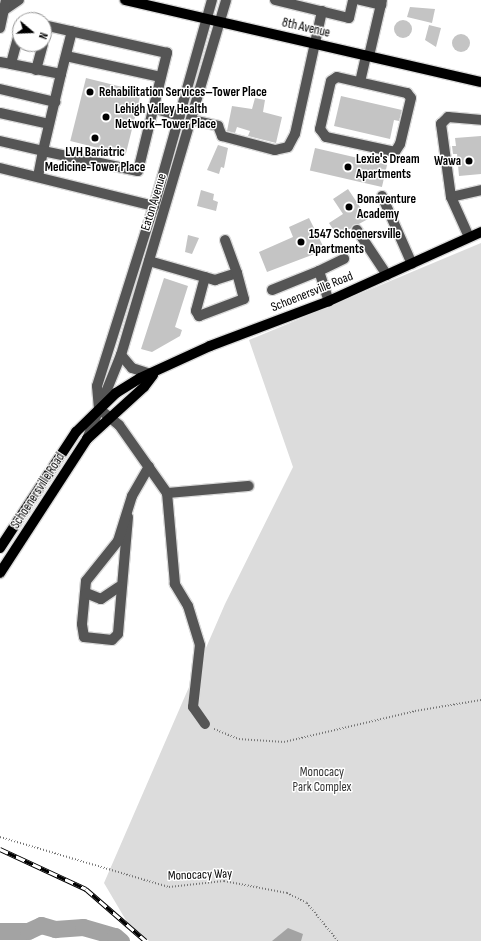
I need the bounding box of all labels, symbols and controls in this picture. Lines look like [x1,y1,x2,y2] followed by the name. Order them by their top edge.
[12,12,52,52] north arrow
[280,15,332,41] street label: 8th Avenue
[36,31,50,41] text: N
[99,84,267,100] place label: Rehabilitation Services–Tower Place
[84,86,96,98] marker: Rehabilitation Services–Tower Place
[115,102,216,133] place label: Lehigh Valley Health Network–Tower Place
[100,111,112,123] marker: Lehigh Valley Health Network–Tower Place
[89,132,101,144] marker: LVH Bariatric Medicine-Tower Place
[45,145,145,176] place label: LVH Bariatric Medicine-Tower Place
[356,152,420,183] place label: Lexie's Dream Apartments
[434,153,461,169] place label: Wawa
[464,156,474,166] marker: Wawa
[343,162,353,172] marker: Lexie's Dream Apartments
[138,172,170,232] street label: Eaton Avenue
[357,192,416,223] place label: Bonaventure Academy
[344,202,354,212] marker: Bonaventure Academy
[309,227,401,258] place label: 1547 Schoenersville Apartments
[296,237,306,247] marker: 1547 Schoenersville Apartments
[269,268,355,316] street label: Schoenersville Road
[8,450,68,532] street label: Schoenersville Road
[293,765,351,796] park label: Monocacy Park Complex
[168,866,232,884] street label: Monocacy Way

